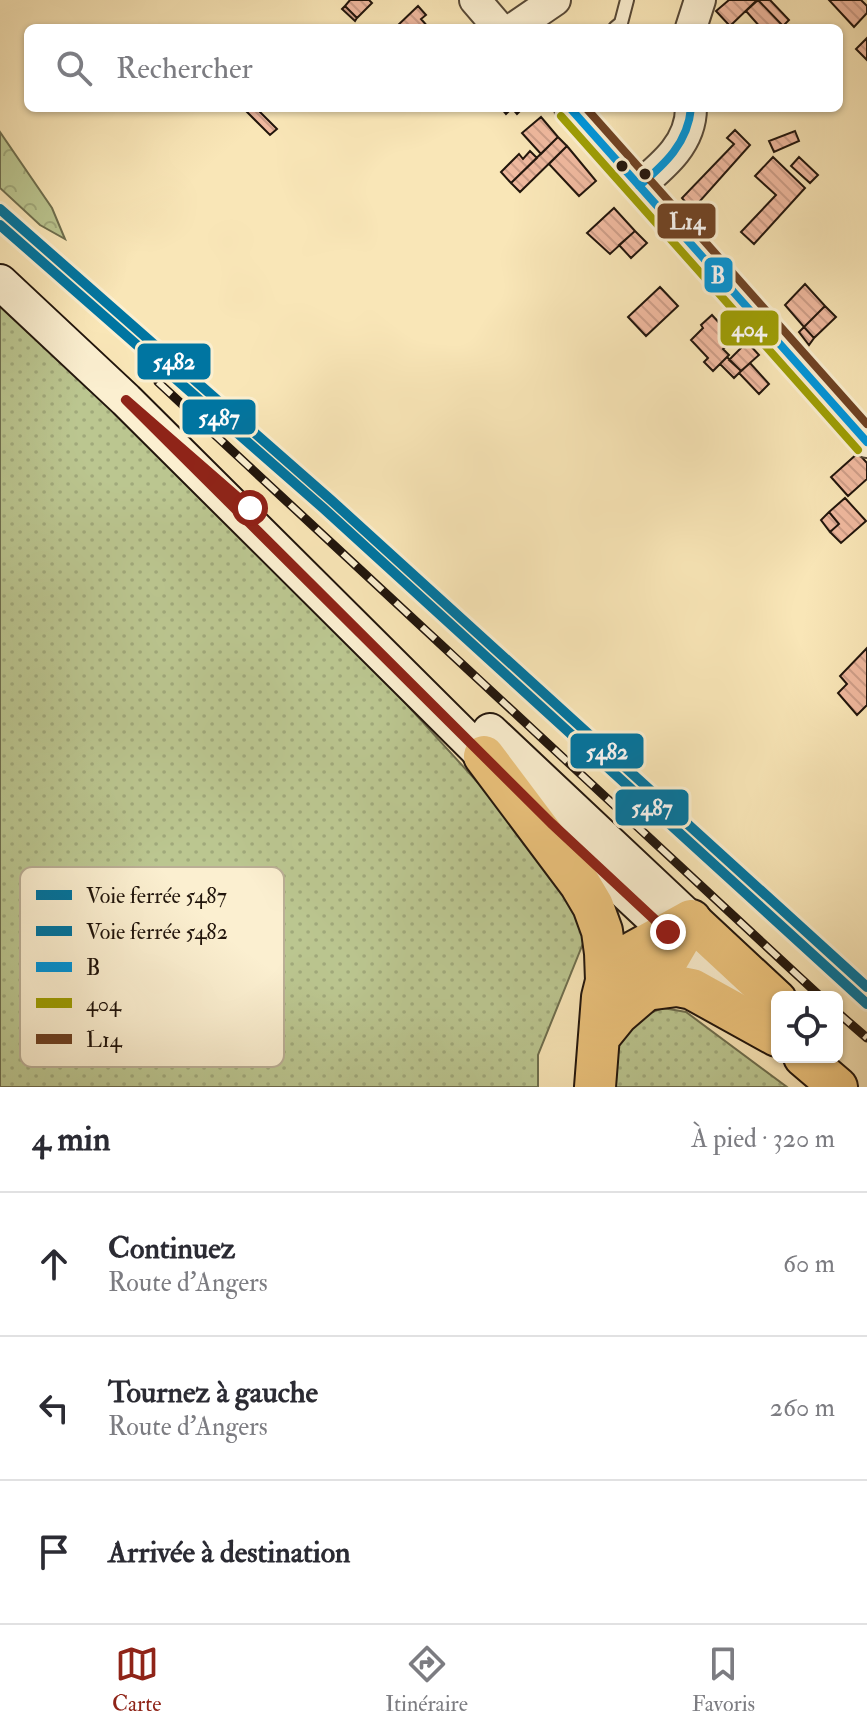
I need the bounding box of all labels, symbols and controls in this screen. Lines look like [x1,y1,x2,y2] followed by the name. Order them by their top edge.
[24,24,843,112] search box
[52,46,96,90] icon: search
[116,50,253,87] text: Rechercher
[614,158,630,174] unlabelled marker
[637,166,653,182] unlabelled marker
[656,202,717,240] line badge: L14
[669,208,707,236] text: L14
[703,256,734,294] line badge: B
[711,262,725,290] text: B
[719,309,780,347] line badge: 404
[731,315,769,343] text: 404
[136,342,212,381] line badge: 5482
[153,348,195,376] text: 5482
[181,398,257,436] line badge: 5487
[198,404,241,432] text: 5487
[232,490,268,526] route start
[569,732,645,770] line badge: 5482
[586,738,628,766] text: 5482
[614,788,690,827] line badge: 5487
[631,794,674,822] text: 5487
[20,867,284,1067] legend
[86,882,227,910] text: Voie ferrée 5487
[650,914,686,950] route end
[86,918,228,946] text: Voie ferrée 5482
[86,954,100,982] text: B
[86,990,122,1018] text: 404
[771,991,843,1063] map controls
[771,991,843,1063] button: locate
[86,1026,123,1054] text: L14
[32,1118,110,1161] text: 4 min
[691,1123,835,1155] text: À pied · 320 m
[108,1230,235,1267] text: Continuez
[32,1242,76,1286] icon: ahead
[783,1248,835,1280] text: 60 m
[108,1267,268,1299] text: Route d'Angers
[108,1374,318,1411] text: Tournez à gauche
[32,1386,76,1430] icon: left
[770,1392,835,1424] text: 260 m
[108,1411,268,1443] text: Route d'Angers
[32,1530,76,1574] icon: arrive
[108,1534,351,1571] text: Arrivée à destination
[112,1642,162,1718] tab: Carte
[385,1642,468,1718] tab: Itinéraire
[692,1642,755,1718] tab: Favoris

